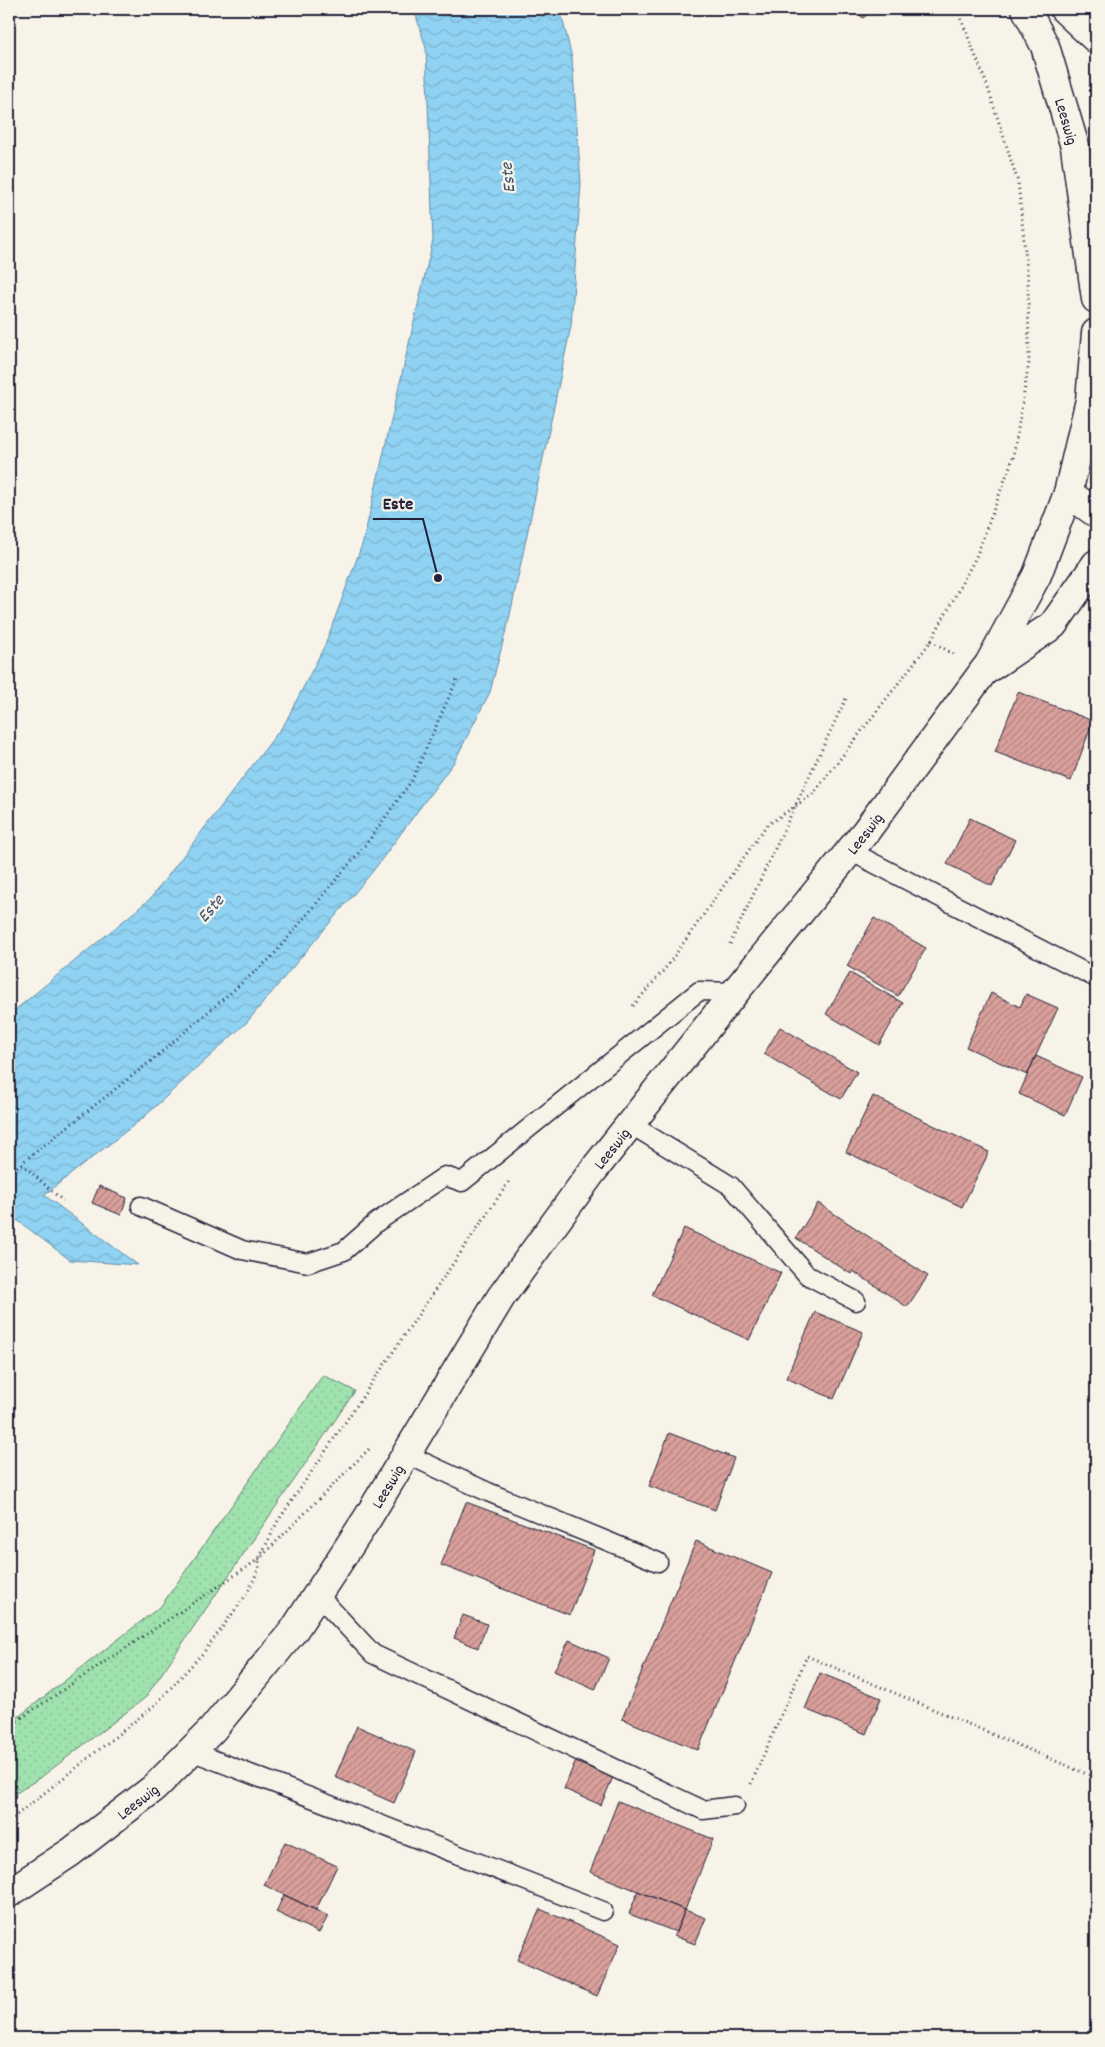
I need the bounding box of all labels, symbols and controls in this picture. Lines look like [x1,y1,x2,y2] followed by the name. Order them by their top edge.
[1047,96,1083,148] street label: Leeswig
[495,160,524,194] water label: Este
[373,486,423,519] callout: Este
[383,493,413,518] text: Este
[842,809,890,860] street label: Leeswig
[193,889,232,929] water label: Este
[589,1124,637,1175] street label: Leeswig
[367,1461,411,1514] street label: Leeswig
[113,1779,165,1827] street label: Leeswig

